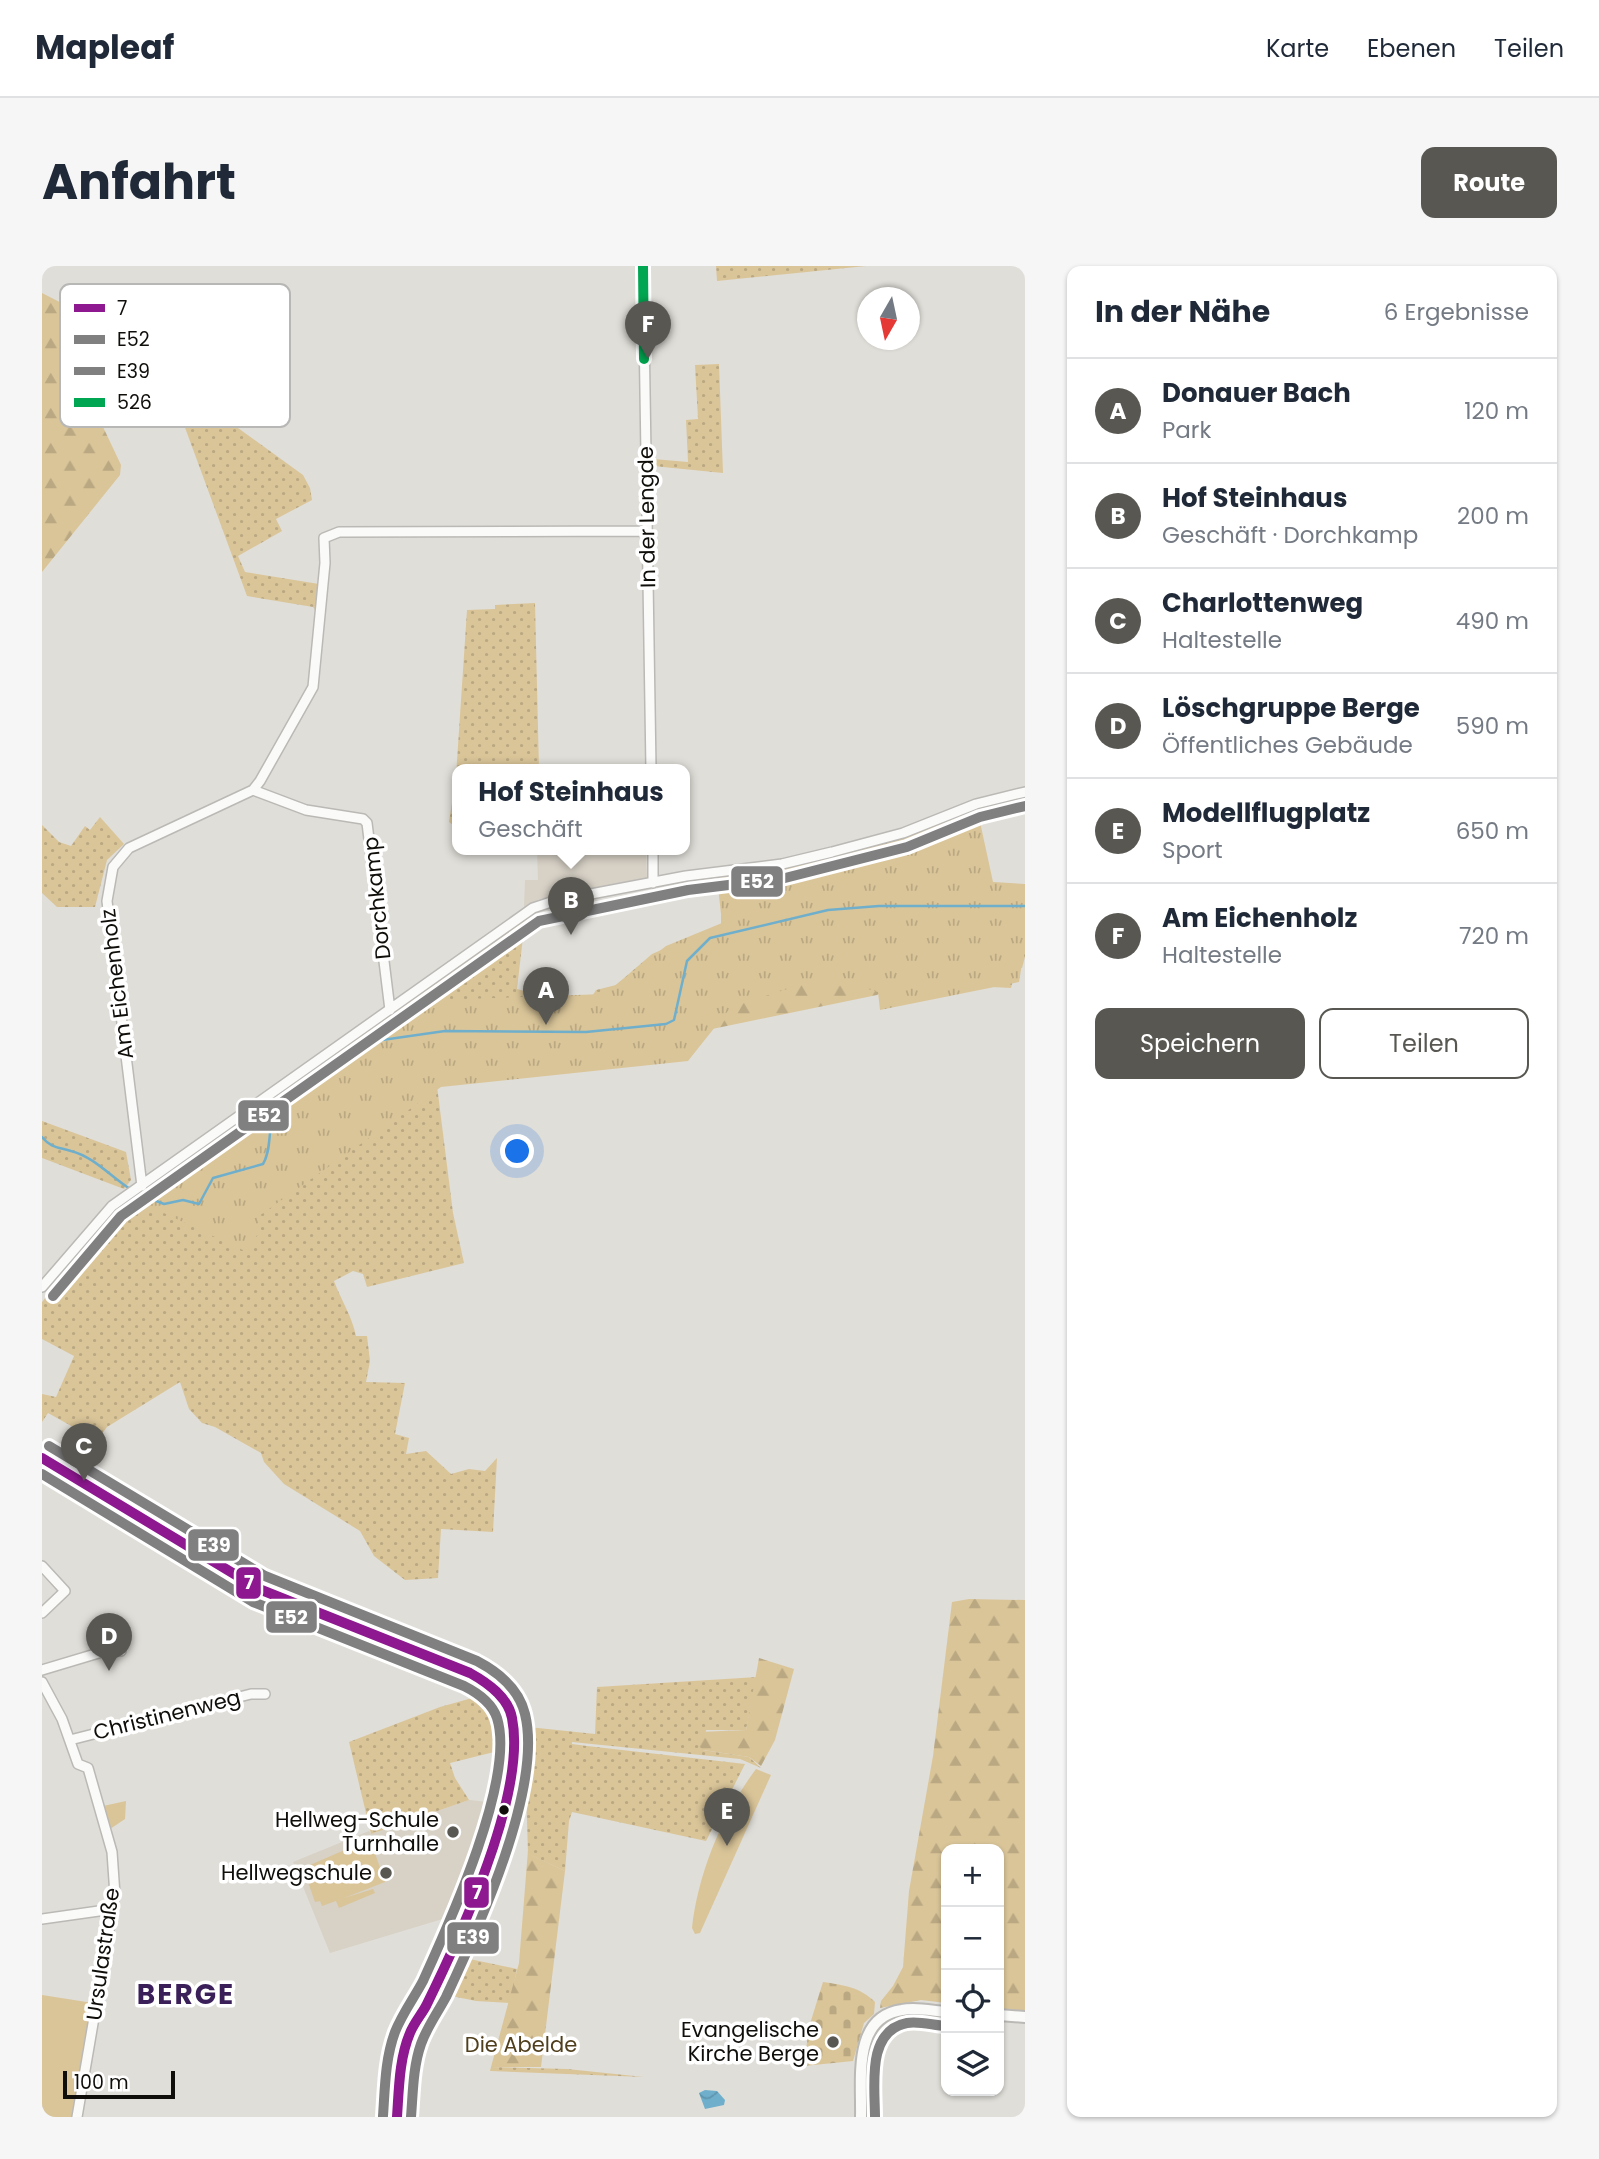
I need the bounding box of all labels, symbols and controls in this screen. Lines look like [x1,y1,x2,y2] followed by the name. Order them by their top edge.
[35,24,174,71] text: Mapleaf
[1266,32,1329,65] text: Karte
[1367,32,1456,65] text: Ebenen
[1494,32,1564,65] text: Teilen
[1421,147,1557,218] button: Route
[42,148,236,216] text: Anfahrt
[60,284,290,427] legend
[857,287,920,350] north arrow
[1095,290,1270,333] text: In der Nähe
[117,295,127,322] text: 7
[1384,296,1529,328] text: 6 Ergebnisse
[625,301,671,359] pin: F
[117,326,150,353] text: E52
[117,358,150,385] text: E39
[1162,375,1351,411] text: Donauer Bach
[117,389,152,416] text: 526
[1110,395,1126,427] text: A
[1464,395,1529,427] text: 120 m
[1162,414,1211,446] text: Park
[631,446,662,588] street label: In der Lengde
[1162,480,1347,516] text: Hof Steinhaus
[1110,500,1126,532] text: B
[1457,500,1529,532] text: 200 m
[1162,519,1418,551] text: Geschäft · Dorchkamp
[1162,585,1363,621] text: Charlottenweg
[1109,605,1127,637] text: C
[1456,605,1529,637] text: 490 m
[1162,624,1282,656] text: Haltestelle
[1162,690,1420,726] text: Löschgruppe Berge
[1110,710,1126,742] text: D
[1456,710,1529,742] text: 590 m
[1162,729,1413,761] text: Öffentliches Gebäude
[452,764,690,855] popup
[478,774,664,810] text: Hof Steinhaus
[1162,795,1370,831] text: Modellflugplatz
[478,813,583,845] text: Geschäft
[1112,815,1124,847] text: E
[1456,815,1529,847] text: 650 m
[1162,834,1223,866] text: Sport
[356,835,397,961] street label: Dorchkamp
[730,865,784,898] line badge: E52
[740,868,774,895] text: E52
[548,877,594,935] pin: B
[1162,900,1357,936] text: Am Eichenholz
[93,907,140,1061] street label: Am Eichenholz
[1112,920,1124,952] text: F
[1459,920,1529,952] text: 720 m
[1162,939,1282,971] text: Haltestelle
[523,967,569,1025] pin: A
[1095,1008,1305,1079] button: Speichern
[1319,1008,1529,1079] button: Teilen
[237,1099,290,1132] line badge: E52
[247,1102,281,1129] text: E52
[500,1134,534,1168] your location
[61,1423,107,1481] pin: C
[187,1528,240,1562] line badge: E39
[197,1532,231,1559] text: E39
[235,1566,262,1600] line badge: 7
[244,1569,254,1596] text: 7
[265,1600,318,1634] line badge: E52
[274,1604,308,1631] text: E52
[86,1613,132,1671] pin: D
[90,1682,244,1747] street label: Christinenweg
[704,1788,750,1846] pin: E
[497,1803,511,1817] unlabelled marker
[275,1805,439,1858] place label: Hellweg-Schule Turnhalle
[445,1824,461,1840] marker: Hellweg-Schule Turnhalle
[941,1844,1004,2096] map controls
[941,1844,1004,1907] button: +
[221,1858,372,1887] place label: Hellwegschule
[378,1865,394,1881] marker: Hellwegschule
[463,1876,490,1909] line badge: 7
[472,1879,482,1906] text: 7
[79,1886,126,2022] street label: Ursulastraße
[941,1907,1004,1970] button: −
[446,1921,500,1955] line badge: E39
[456,1924,490,1951] text: E39
[941,1970,1004,2033] button: locate
[137,1975,235,2014] district label: BERGE
[681,2015,819,2068] place label: Evangelische Kirche Berge
[465,2030,577,2059] park label: Die Abelde
[941,2033,1004,2096] button: layers
[825,2034,841,2050] marker: Evangelische Kirche Berge
[63,2068,175,2100] scale bar
[74,2069,129,2096] text: 100 m

